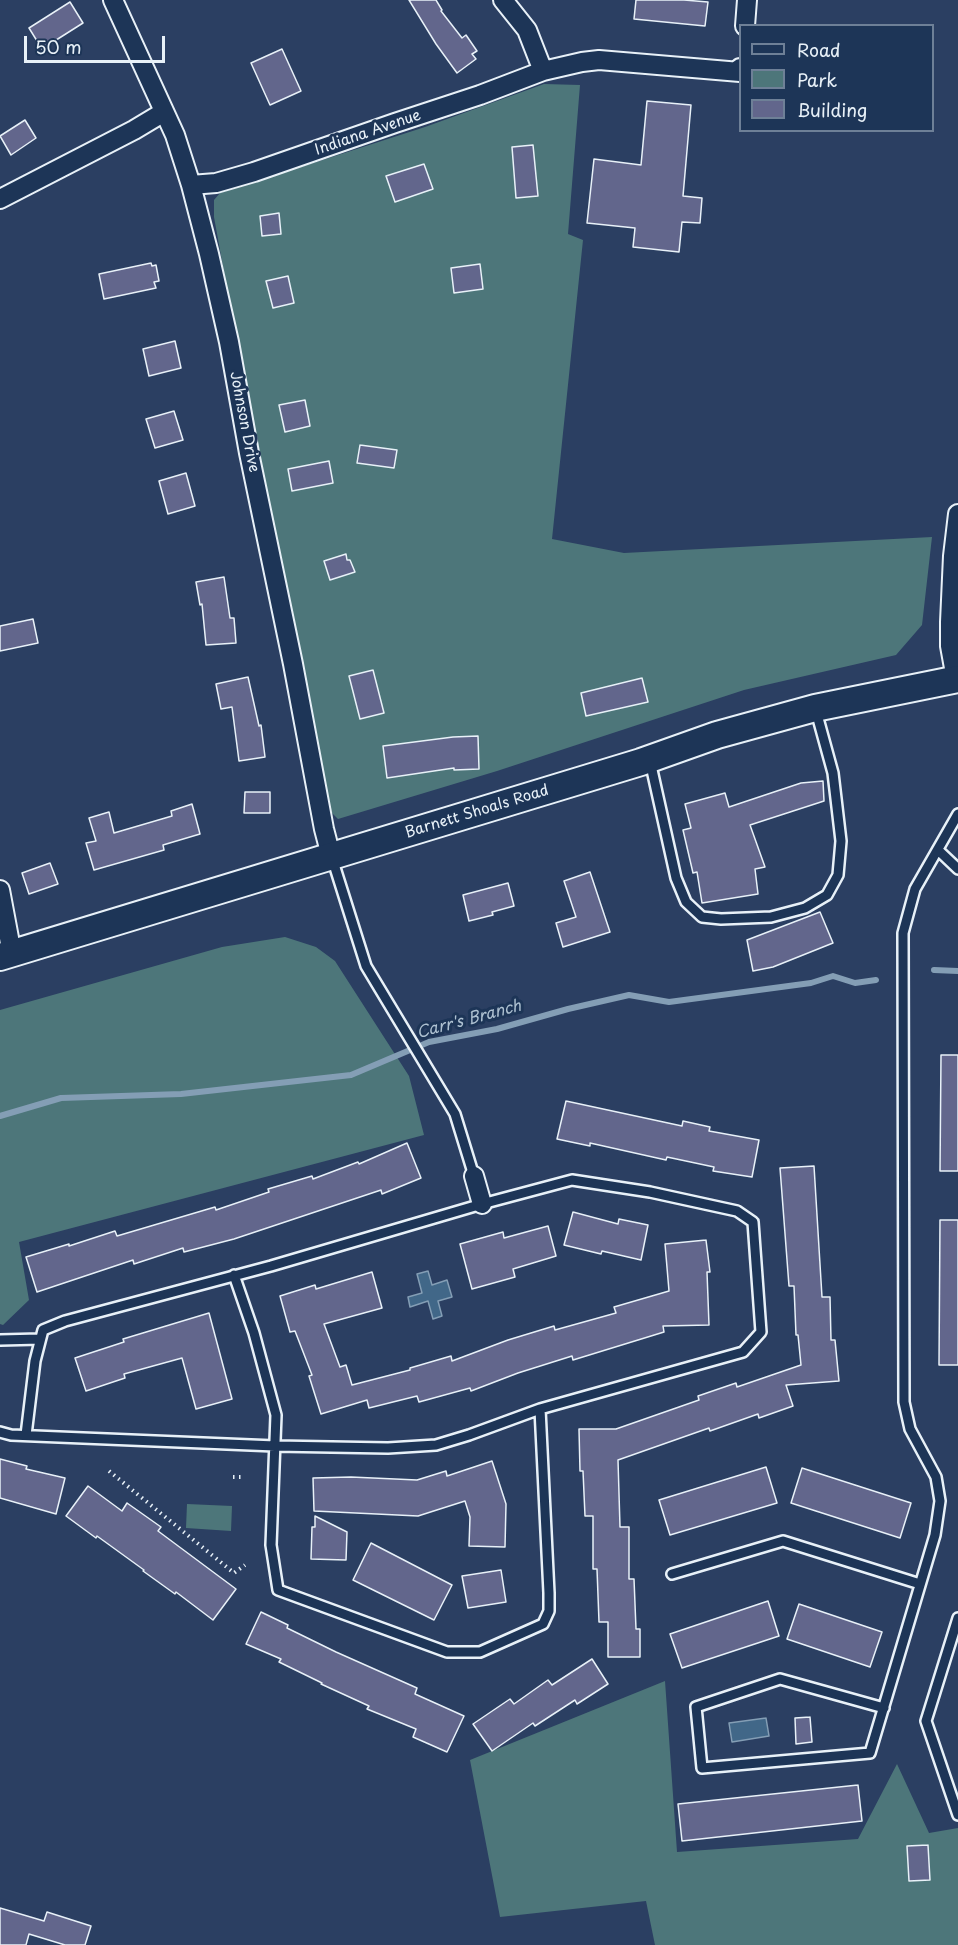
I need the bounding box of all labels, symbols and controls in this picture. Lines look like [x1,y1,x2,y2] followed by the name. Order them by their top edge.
[27,24,168,62] scale bar
[739,24,934,132] legend
[35,33,82,60] text: 50 m
[797,36,841,63] text: Road
[797,66,837,93] text: Park
[797,96,867,123] text: Building
[313,106,423,160] street label: Indiana Avenue
[225,370,263,474] street label: Johnson Drive
[403,782,551,842] street label: Barnett Shoals Road
[415,997,523,1043] water label: Carr's Branch

